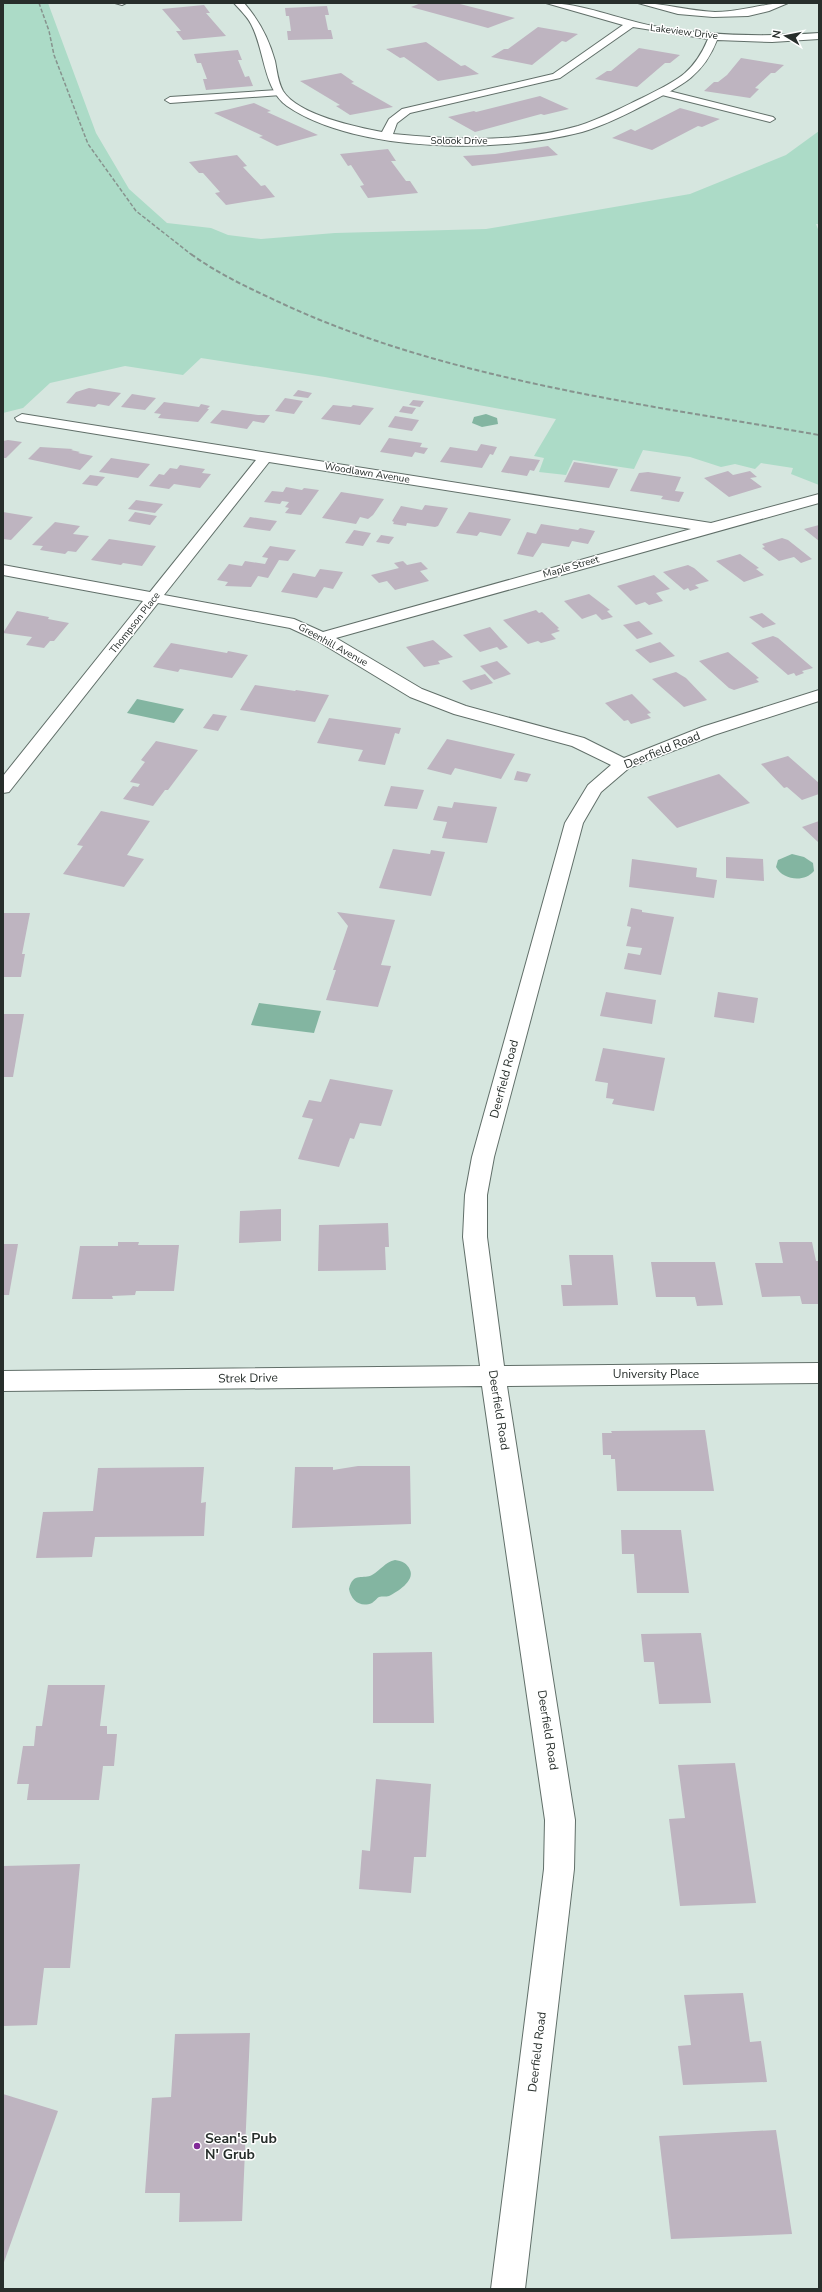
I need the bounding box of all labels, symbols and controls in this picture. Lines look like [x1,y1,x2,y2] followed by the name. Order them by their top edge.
[766,16,806,56] north arrow
[649,21,719,43] street label: Lakeview Drive
[769,29,785,40] text: N
[430,134,488,148] street label: Solook Drive
[323,459,411,487] street label: Woodlawn Avenue
[541,552,601,582] street label: Maple Street
[106,589,164,657] street label: Thompson Place
[296,620,370,670] street label: Greenhill Avenue
[622,727,702,773] street label: Deerfield Road
[486,1038,522,1120] street label: Deerfield Road
[613,1366,699,1382] street label: University Place
[218,1369,278,1387] street label: Strek Drive
[485,1369,513,1451] street label: Deerfield Road
[534,1689,562,1771] street label: Deerfield Road
[524,2011,550,2093] street label: Deerfield Road
[205,2129,277,2164] place label: Sean's Pub N' Grub
[192,2141,202,2151] marker: Sean's Pub N' Grub

